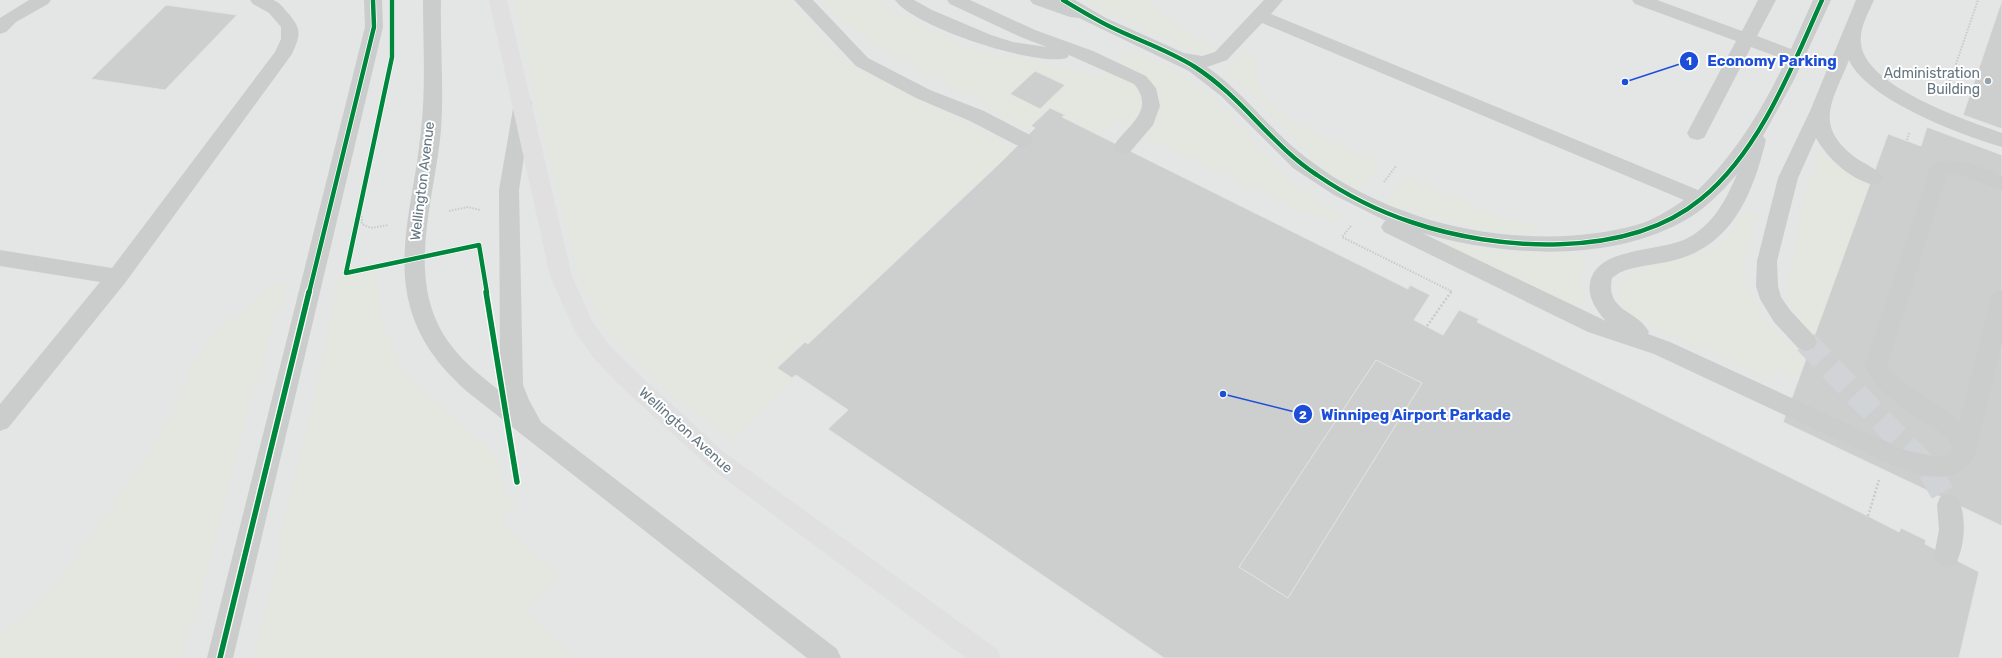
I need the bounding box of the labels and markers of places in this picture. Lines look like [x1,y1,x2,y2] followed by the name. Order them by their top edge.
[1679,47,1845,74] callout: Economy Parking
[1884,65,1980,98] place label: Administration Building
[1983,76,1993,86] marker: Administration Building
[1293,401,1519,428] callout: Winnipeg Airport Parkade

